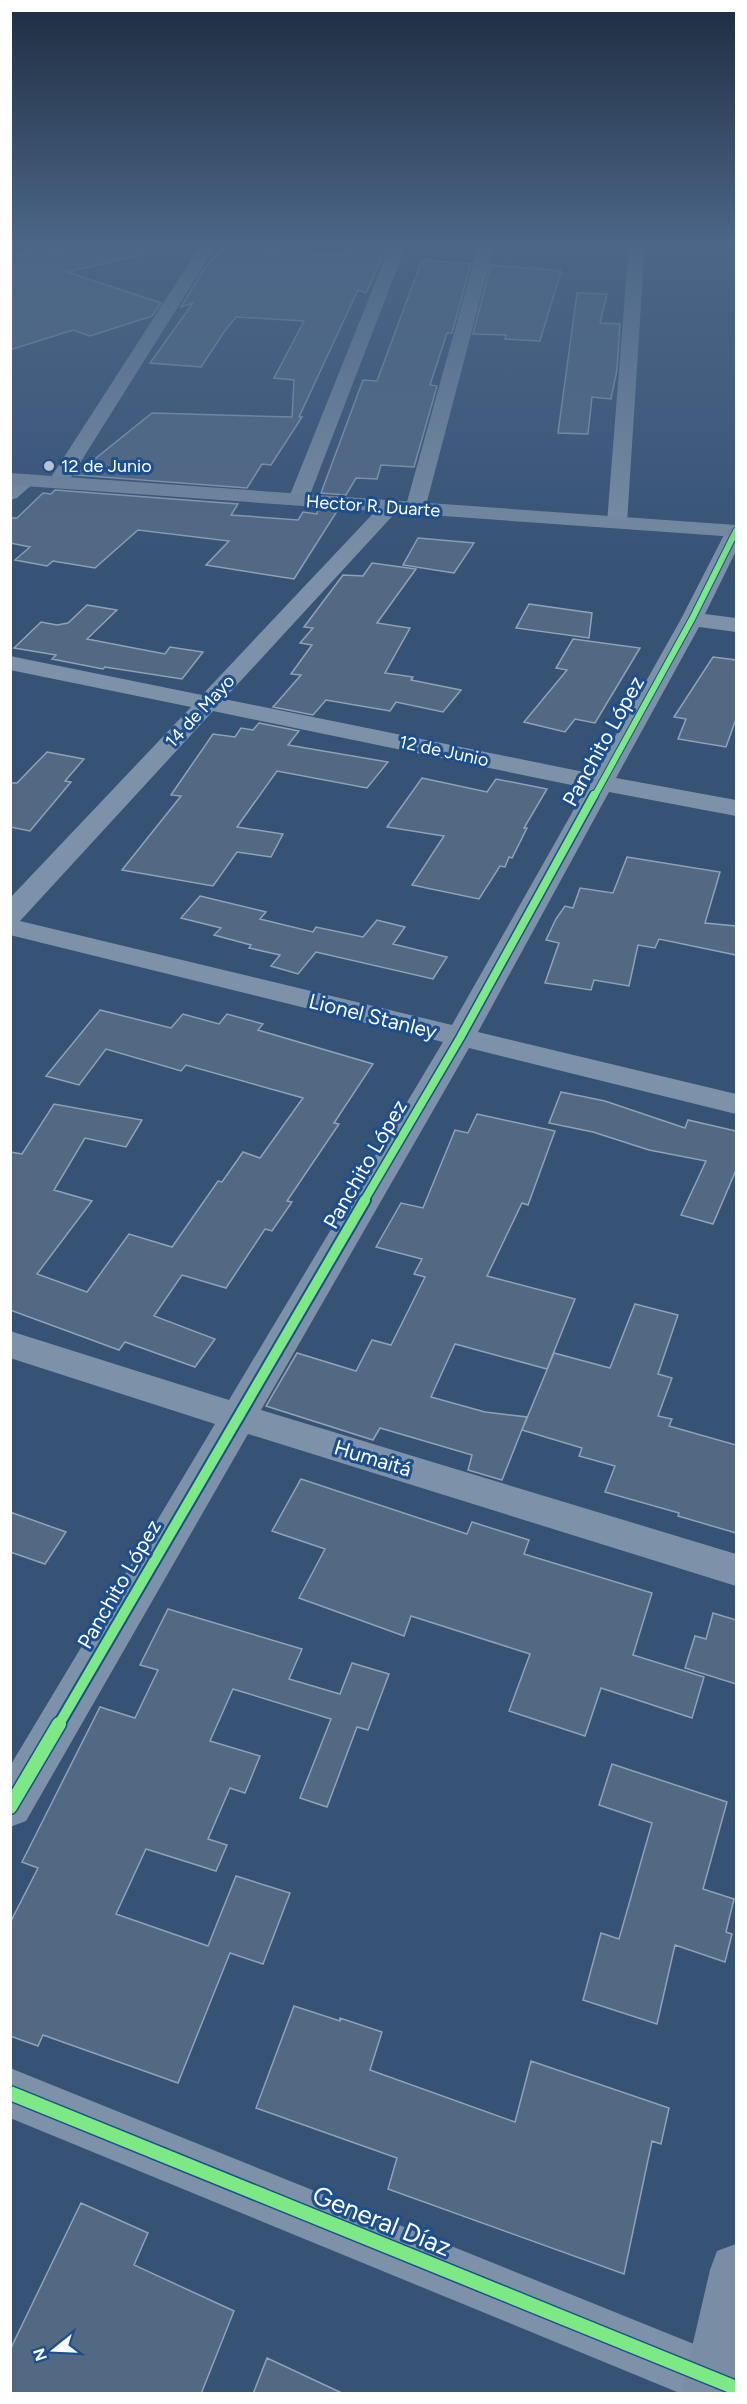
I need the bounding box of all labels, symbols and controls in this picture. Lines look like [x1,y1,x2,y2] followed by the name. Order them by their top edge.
[61,455,152,477] place label: 12 de Junio
[42,459,56,473] marker: 12 de Junio
[305,490,441,522] street label: Hector R. Duarte
[161,670,239,752] street label: 14 de Mayo
[557,672,649,810] street label: Panchito López
[397,731,491,771] street label: 12 de Junio
[306,988,440,1044] street label: Lionel Stanley
[318,1095,412,1233] street label: Panchito López
[331,1434,415,1482] street label: Humaitá
[72,1515,166,1653] street label: Panchito López
[308,2179,456,2263] street label: General Díaz
[24,2320,84,2380] north arrow
[29,2346,51,2363] text: N

